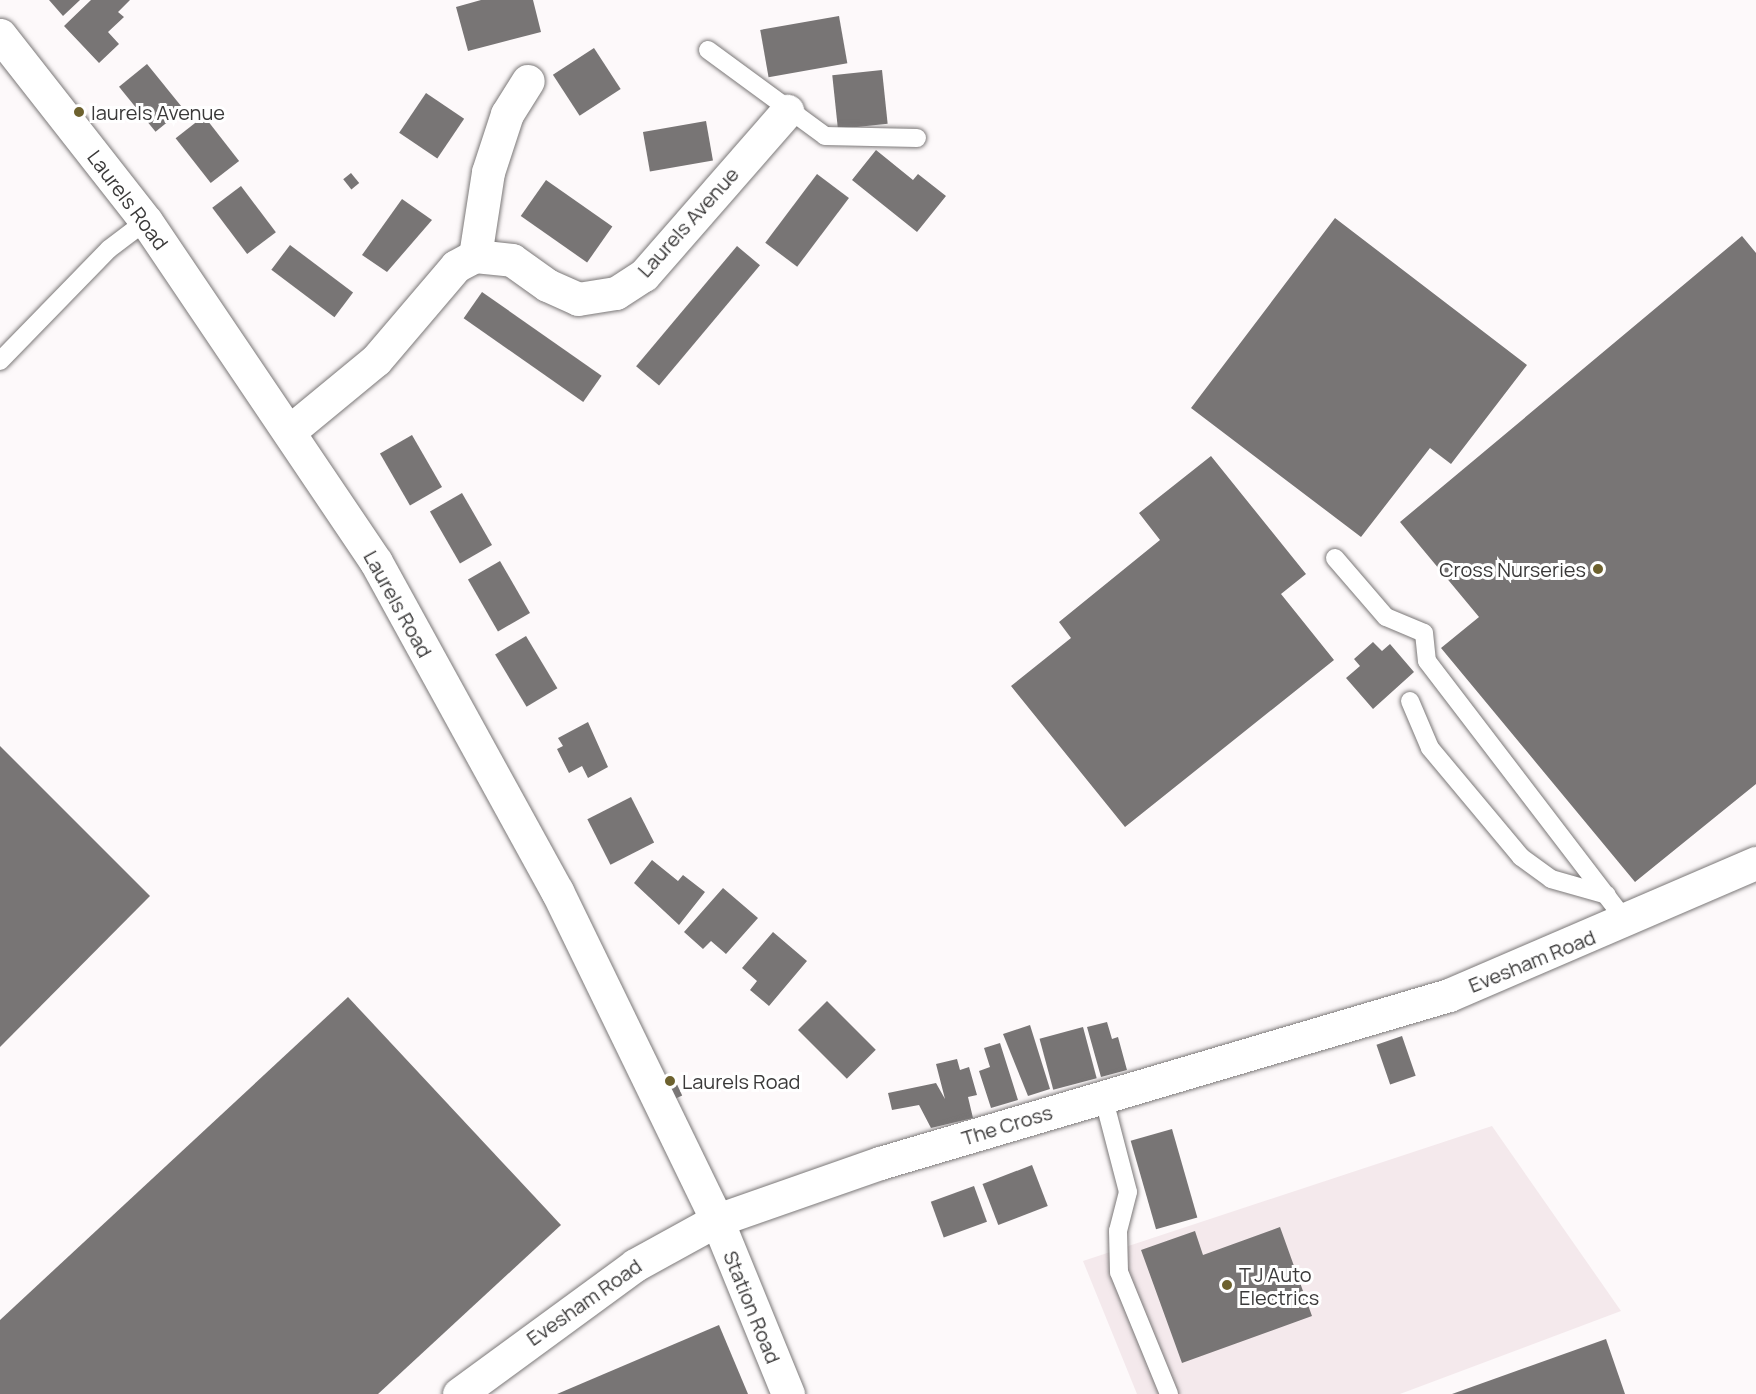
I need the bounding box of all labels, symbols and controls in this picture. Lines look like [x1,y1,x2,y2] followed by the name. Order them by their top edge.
[91,100,225,124] place label: laurels Avenue
[72,105,86,119] marker: laurels Avenue
[83,145,173,255] street label: Laurels Road
[632,162,744,282] street label: Laurels Avenue
[359,546,437,662] street label: Laurels Road
[1439,557,1586,581] place label: Cross Nurseries
[1591,562,1605,576] marker: Cross Nurseries
[1465,925,1599,997] street label: Evesham Road
[682,1069,800,1093] place label: Laurels Road
[663,1074,677,1088] marker: Laurels Road
[959,1100,1055,1150] street label: The Cross
[719,1247,785,1367] street label: Station Road
[522,1254,646,1350] street label: Evesham Road
[1239,1262,1319,1309] place label: T J Auto Electrics
[1220,1278,1234,1292] marker: T J Auto Electrics

